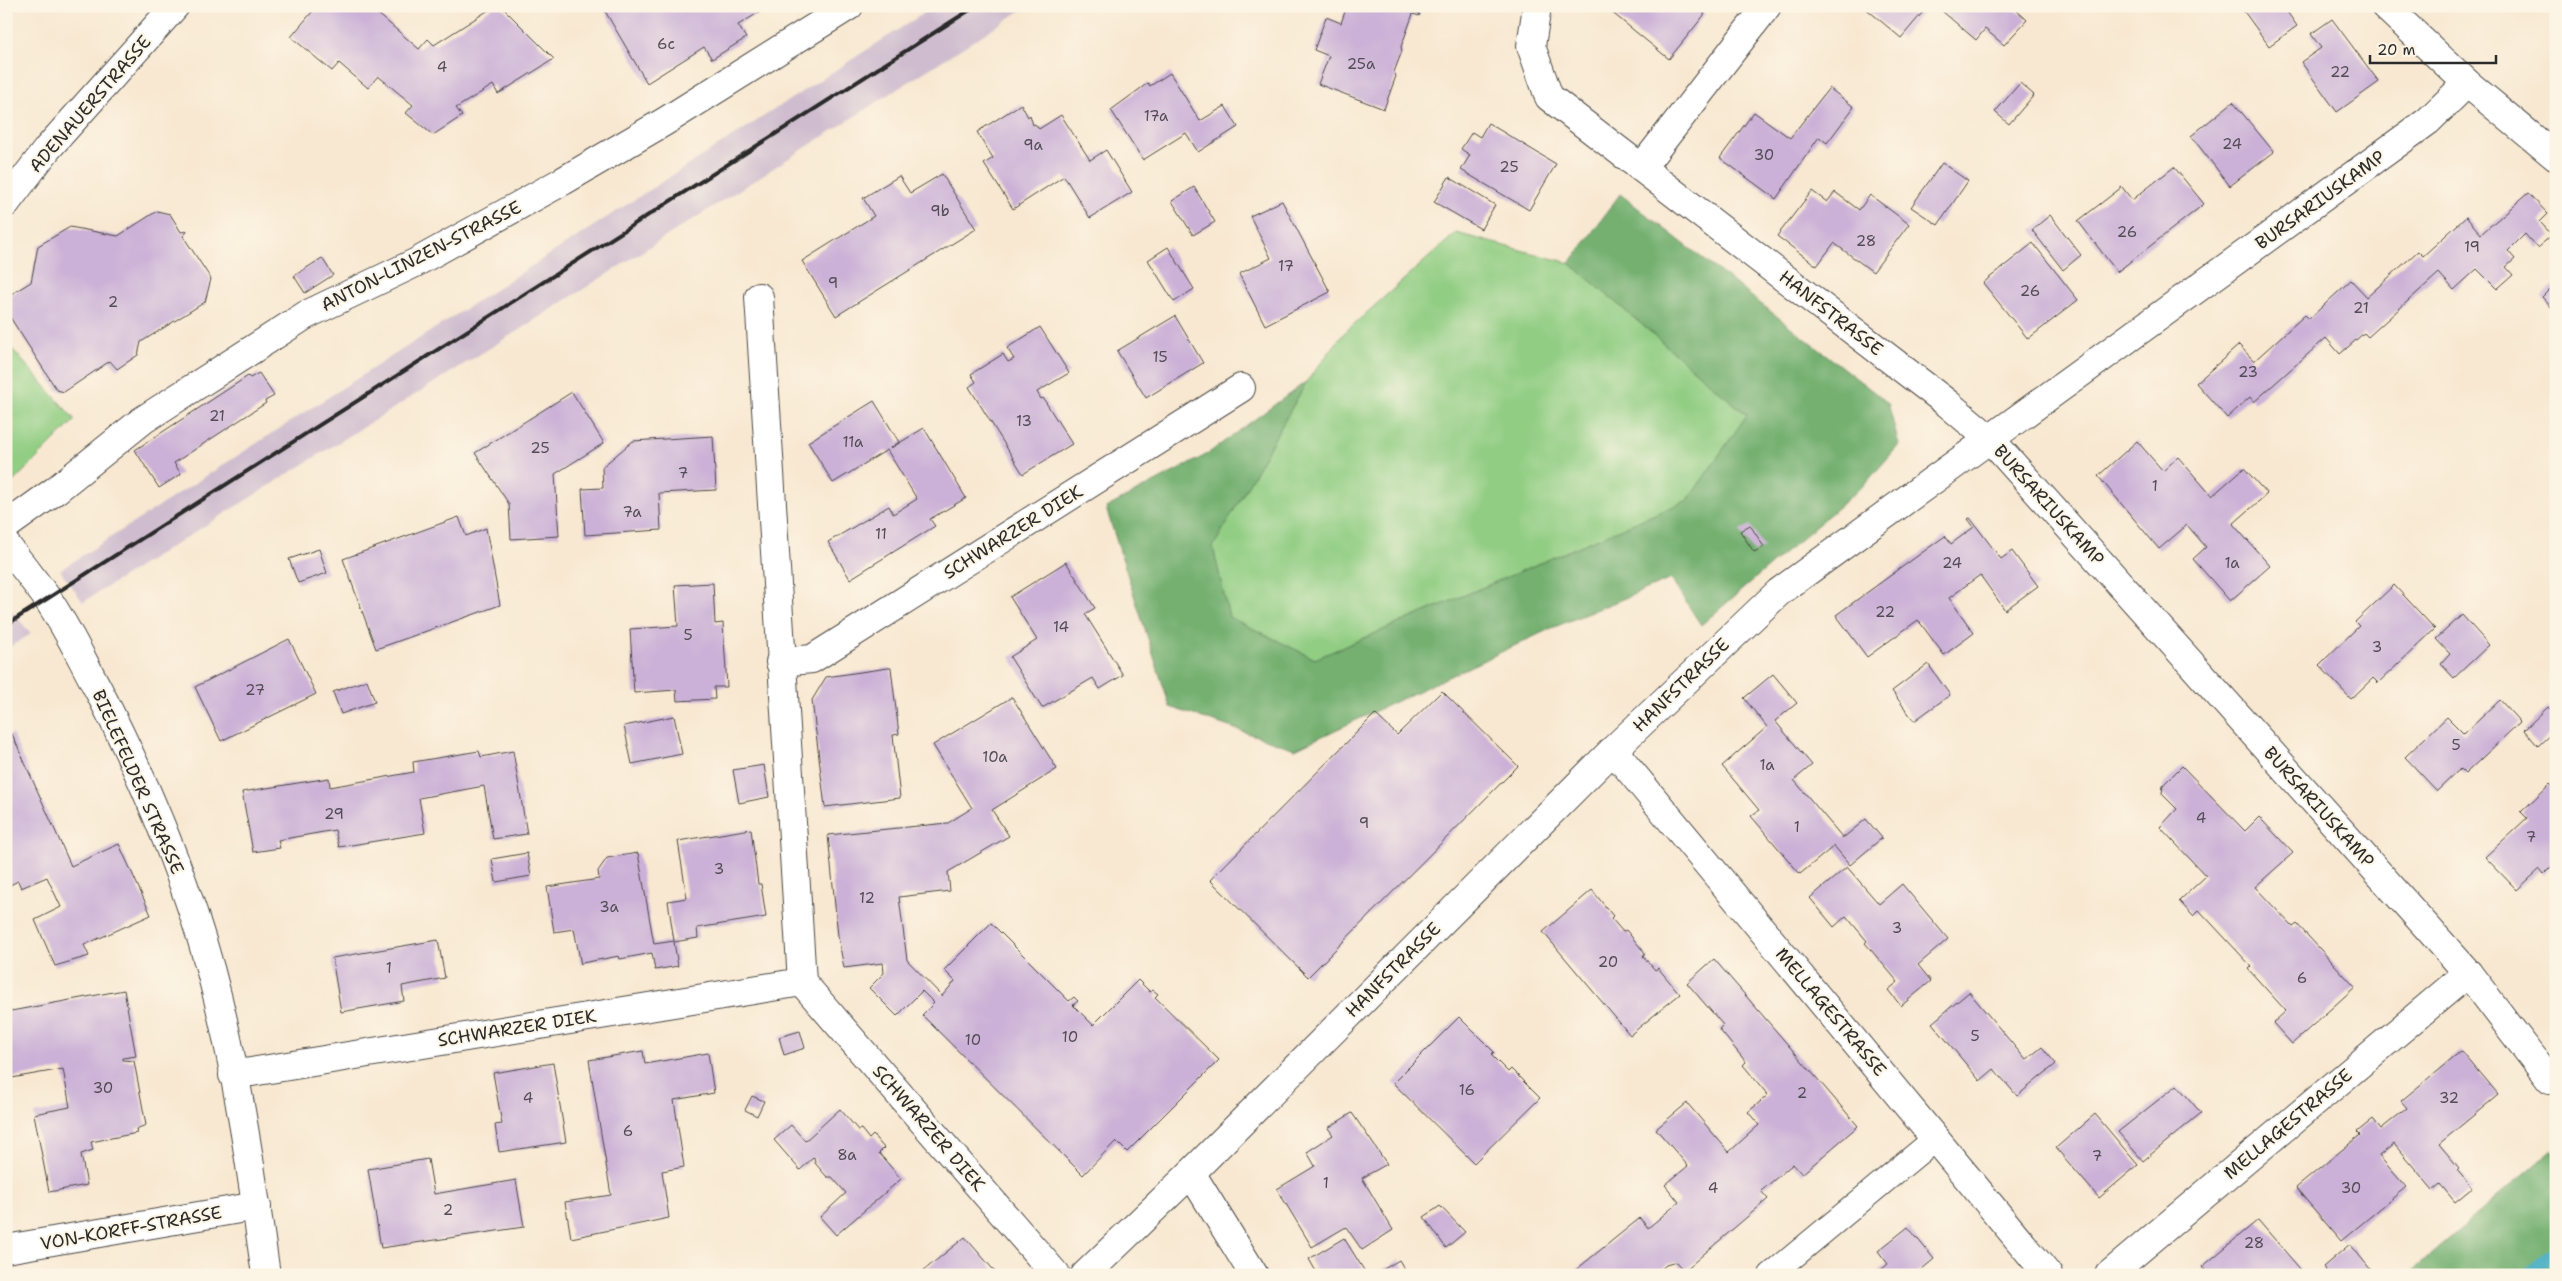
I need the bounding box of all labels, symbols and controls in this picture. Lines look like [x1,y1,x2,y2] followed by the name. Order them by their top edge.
[24,30,156,178] street label: ADENAUERSTRASSE
[2370,32,2496,64] scale bar
[657,34,675,54] house number: 6c
[2377,40,2416,60] text: 20 m
[1347,54,1376,74] house number: 25a
[437,57,447,77] house number: 4
[2330,62,2350,82] house number: 22
[1144,106,1169,126] house number: 17a
[2222,134,2242,154] house number: 24
[1023,135,1043,155] house number: 9a
[1754,145,1774,165] house number: 30
[2250,145,2390,255] street label: BURSARIUSKAMP
[1499,157,1519,177] house number: 25
[317,195,525,317] street label: ANTON-LINZEN-STRASSE
[930,201,950,221] house number: 9b
[2117,222,2137,242] house number: 26
[1856,231,1876,251] house number: 28
[2464,237,2480,257] house number: 19
[1278,256,1294,276] house number: 17
[1774,265,1888,361] street label: HANFSTRASSE
[828,273,838,293] house number: 9
[2020,281,2040,301] house number: 26
[108,292,118,312] house number: 2
[2353,298,2369,318] house number: 21
[1152,347,1168,367] house number: 15
[2238,362,2258,382] house number: 23
[209,406,225,426] house number: 21
[1016,411,1032,431] house number: 13
[843,432,864,452] house number: 11a
[530,438,550,458] house number: 25
[1988,439,2110,571] street label: BURSARIUSKAMP
[678,463,688,483] house number: 7
[2152,476,2158,496] house number: 1
[939,479,1088,585] street label: SCHWARZER DIEK
[622,502,642,522] house number: 7a
[875,524,887,544] house number: 11
[1942,553,1962,573] house number: 24
[2224,553,2240,573] house number: 1a
[1875,602,1895,622] house number: 22
[1053,617,1069,637] house number: 14
[683,625,693,645] house number: 5
[1628,633,1734,737] street label: HANFSTRASSE
[2372,637,2382,657] house number: 3
[245,680,265,700] house number: 27
[86,686,190,878] street label: BIELEFELDER STRASSE
[2451,735,2461,755] house number: 5
[2258,741,2380,873] street label: BURSARIUSKAMP
[982,747,1008,767] house number: 10a
[1759,755,1775,775] house number: 1a
[324,804,344,824] house number: 29
[2196,808,2206,828] house number: 4
[1359,813,1369,833] house number: 9
[1794,817,1800,837] house number: 1
[2526,827,2536,847] house number: 7
[714,859,724,879] house number: 3
[859,888,875,908] house number: 12
[599,897,619,917] house number: 3a
[1340,917,1446,1023] street label: HANFSTRASSE
[1892,918,1902,938] house number: 3
[1770,943,1892,1081] street label: MELLAGESTRASSE
[1598,952,1618,972] house number: 20
[386,958,392,978] house number: 1
[2297,968,2307,988] house number: 6
[436,1004,598,1052] street label: SCHWARZER DIEK
[1970,1026,1980,1046] house number: 5
[1062,1027,1078,1047] house number: 10
[965,1030,981,1050] house number: 10
[867,1060,991,1197] street label: SCHWARZER DIEK
[2219,1063,2357,1185] street label: MELLAGESTRASSE
[93,1078,113,1098] house number: 30
[1459,1080,1475,1100] house number: 16
[1797,1083,1807,1103] house number: 2
[523,1088,533,1108] house number: 4
[2439,1088,2459,1108] house number: 32
[623,1121,633,1141] house number: 6
[837,1145,857,1165] house number: 8a
[2092,1146,2102,1166] house number: 7
[1323,1173,1329,1193] house number: 1
[1708,1178,1718,1198] house number: 4
[2341,1178,2361,1198] house number: 30
[38,1200,224,1256] street label: VON-KORFF-STRASSE
[443,1200,453,1220] house number: 2
[2244,1233,2264,1253] house number: 28

